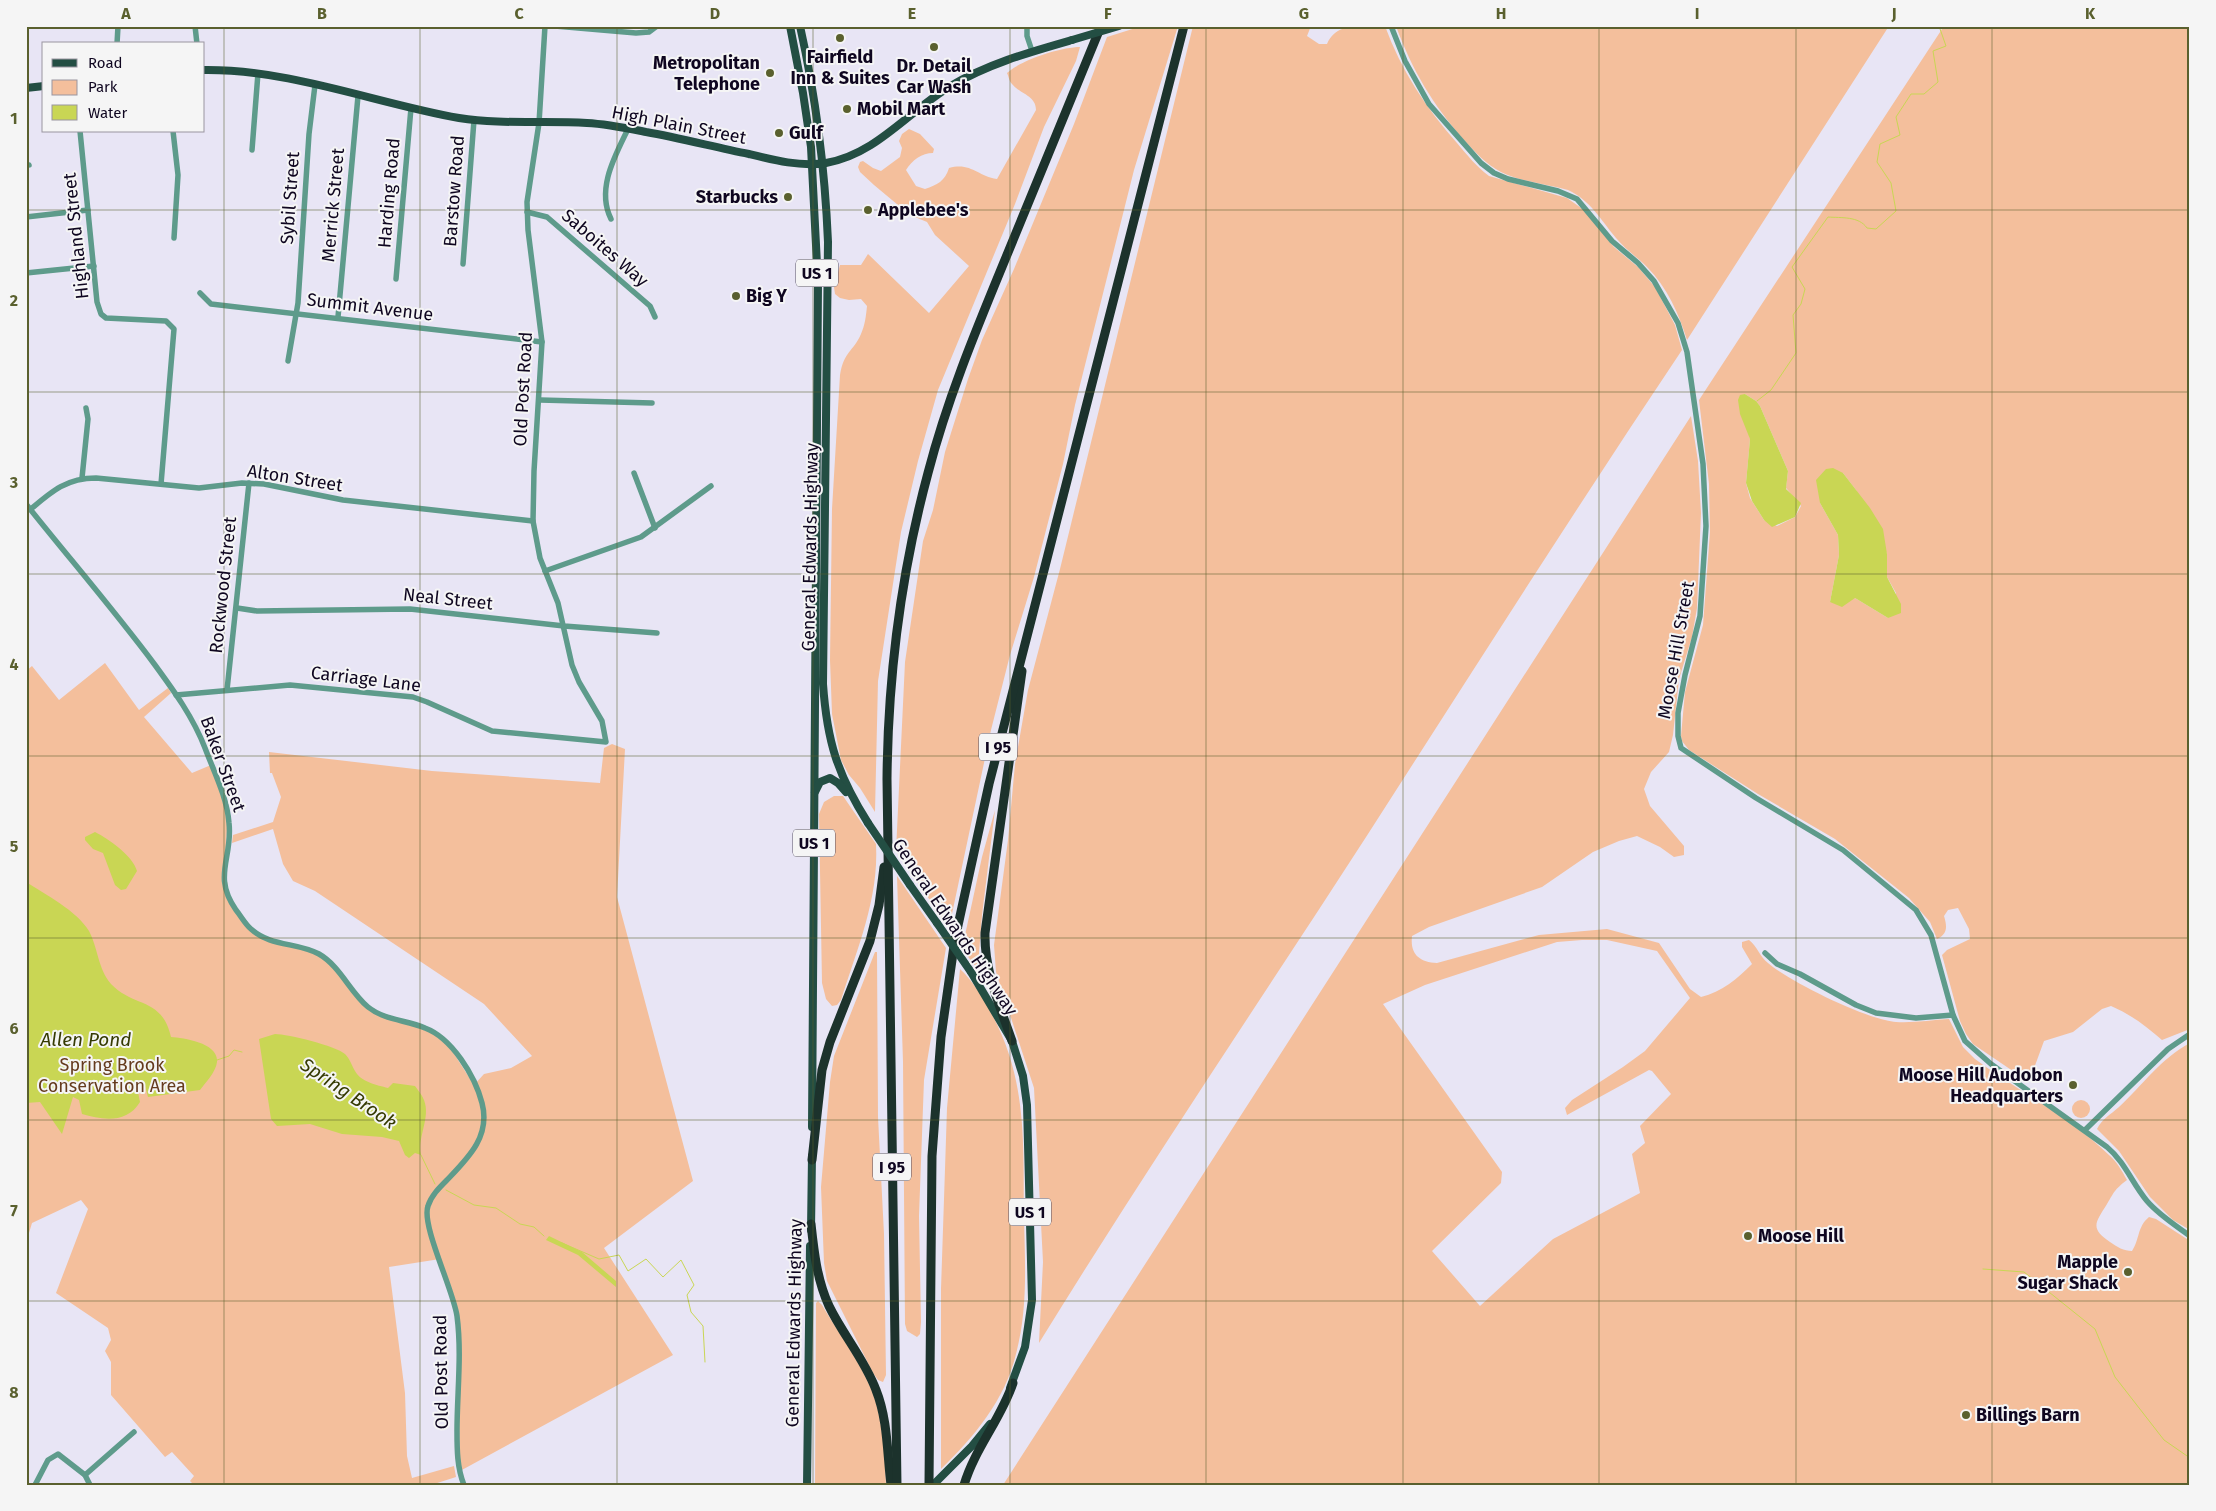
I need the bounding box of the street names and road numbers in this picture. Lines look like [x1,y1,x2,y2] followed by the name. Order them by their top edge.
[610,101,749,149] street label: High Plain Street
[439,134,469,248] street label: Barstow Road
[373,137,405,249] street label: Harding Road
[317,147,349,263] street label: Merrick Street
[276,150,304,245] street label: Sybil Street
[58,171,94,300] street label: Highland Street
[557,204,653,292] street label: Saboites Way
[796,260,838,286] road number: US 1
[306,288,434,326] street label: Summit Avenue
[509,331,537,447] street label: Old Post Road
[797,442,823,652] street label: General Edwards Highway
[246,460,345,496] street label: Alton Street
[205,515,241,654] street label: Rockwood Street
[1653,579,1699,721] street label: Moose Hill Street
[402,583,495,615] street label: Neal Street
[310,661,422,697] street label: Carriage Lane
[196,713,251,815] street label: Baker Street
[979,734,1017,760] road number: I 95
[793,830,835,856] road number: US 1
[888,834,1023,1020] street label: General Edwards Highway
[873,1154,911,1180] road number: I 95
[1009,1198,1051,1226] road number: US 1
[781,1218,807,1428] street label: General Edwards Highway
[429,1314,453,1430] street label: Old Post Road

